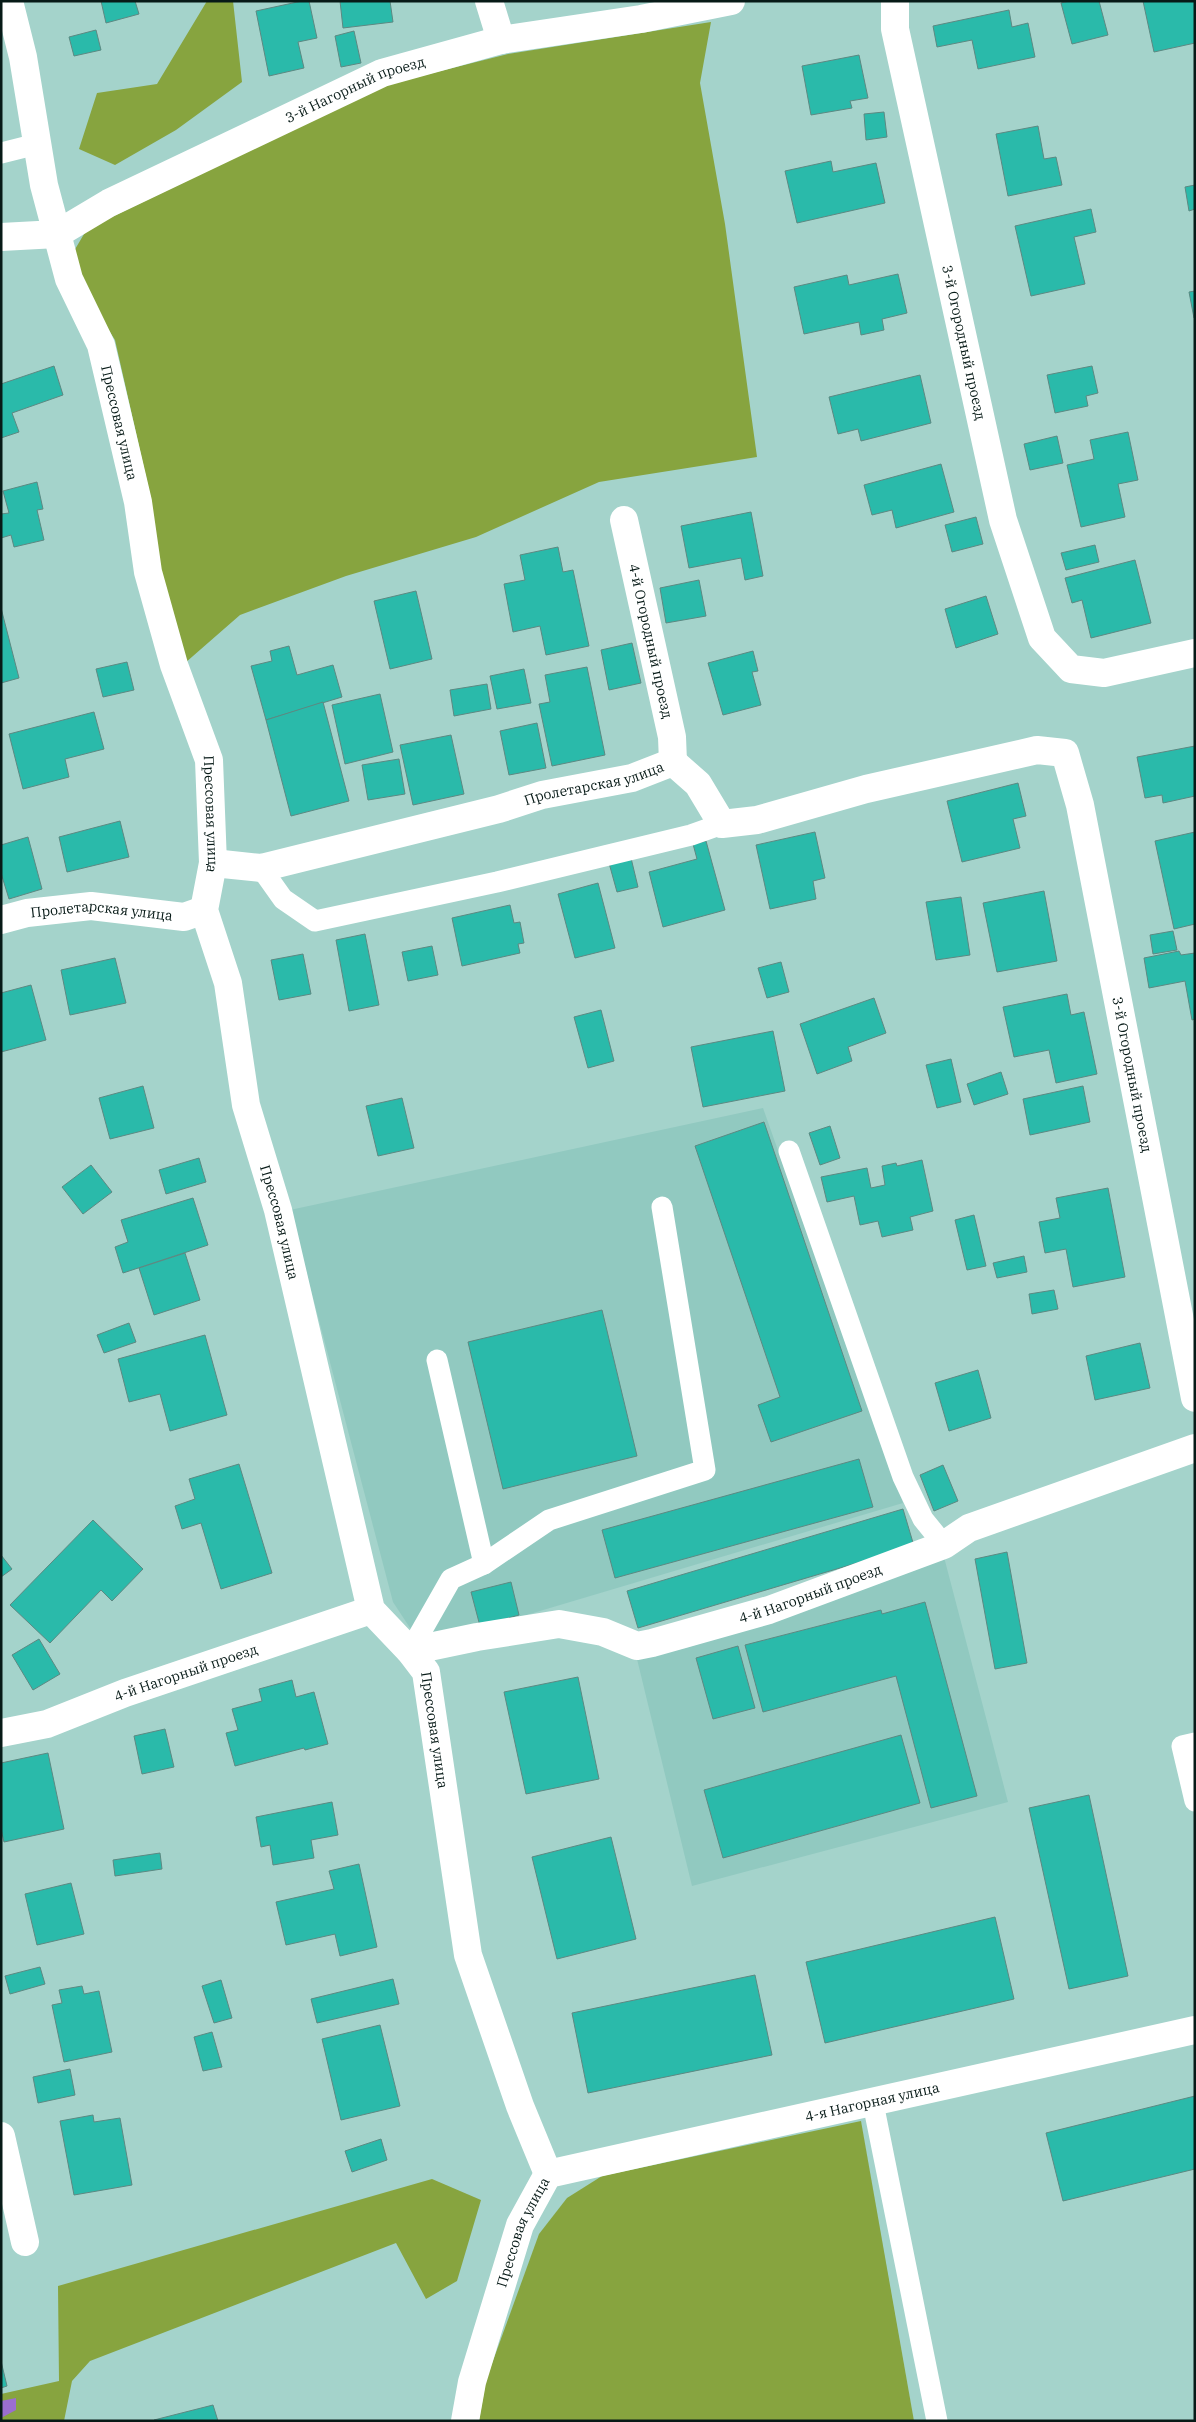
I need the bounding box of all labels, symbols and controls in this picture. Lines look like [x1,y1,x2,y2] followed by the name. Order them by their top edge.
[282,52,427,127] street label: 3-й Нагорный проезд
[938,263,990,422] street label: 3-й Огородный проезд
[97,363,142,483] street label: Прессовая улица
[625,562,677,721] street label: 4-й Огородный проезд
[200,755,222,875] street label: Прессовая улица
[522,757,667,809] street label: Пролетарская улица
[29,897,174,925] street label: Пролетарская улица
[1108,995,1156,1154] street label: 3-й Огородный проезд
[256,1163,303,1282] street label: Прессовая улица
[737,1560,884,1627] street label: 4-й Нагорный проезд
[111,1640,260,1705] street label: 4-й Нагорный проезд
[417,1670,452,1790] street label: Прессовая улица
[803,2078,941,2126] street label: 4-я Нагорная улица
[492,2174,554,2289] street label: Прессовая улица

